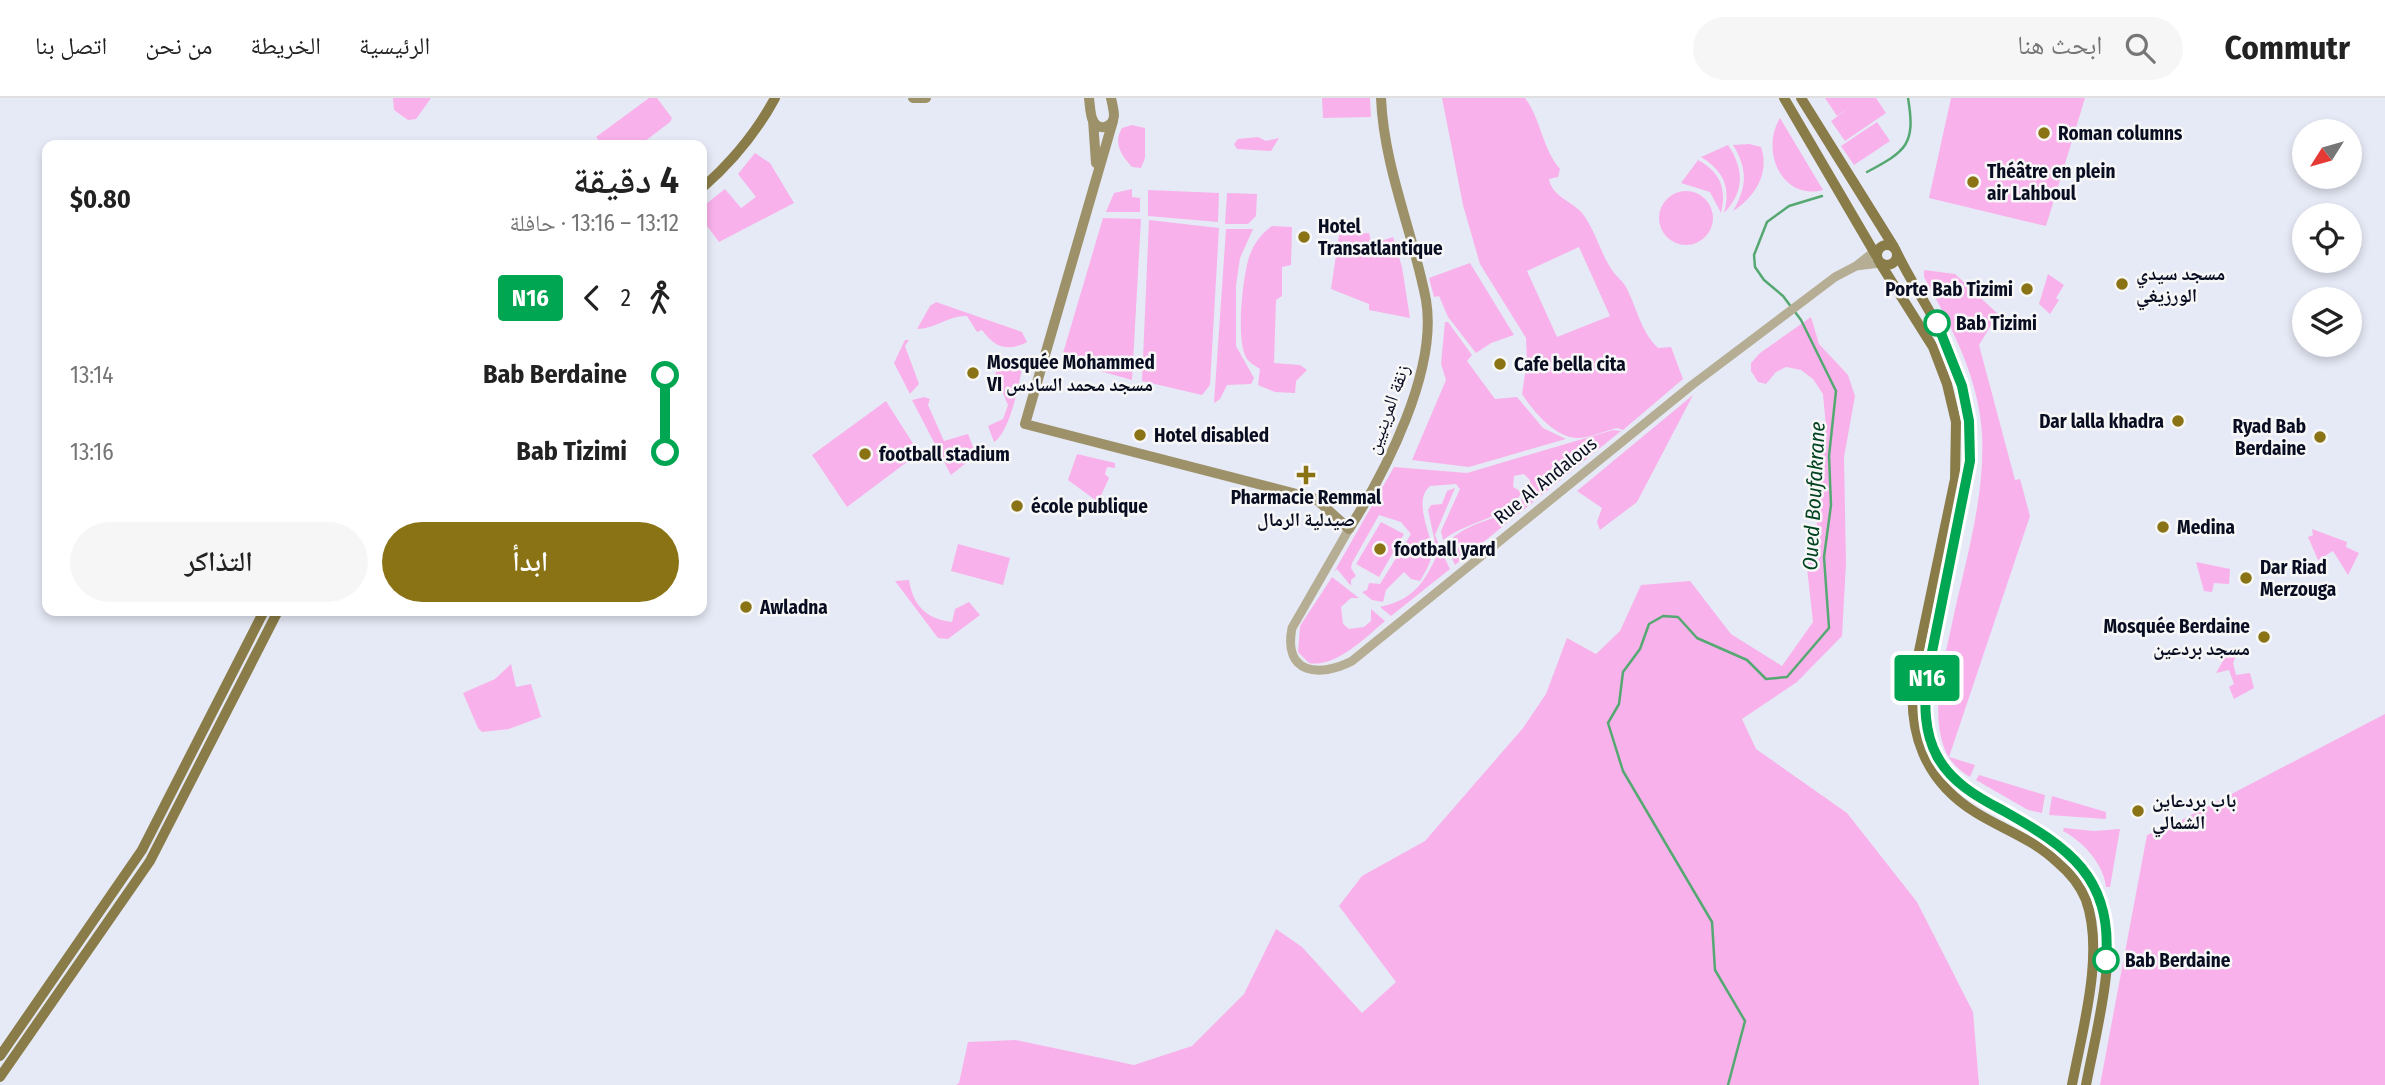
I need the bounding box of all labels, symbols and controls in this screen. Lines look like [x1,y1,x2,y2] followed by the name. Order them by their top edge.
[1693,17,2183,80] search box
[2225,28,2350,68] text: Commutr
[2121,29,2159,67] icon: search
[2017,30,2103,61] text: ابحث هنا
[35,32,107,60] text: اتصل بنا
[145,32,212,60] text: من نحن
[250,32,321,60] text: الخريطة
[359,32,430,60] text: الرئيسية
[2292,119,2362,189] north arrow
[2292,119,2362,357] map controls
[2058,122,2183,145] place label: Roman columns
[2036,125,2052,141] marker: Roman columns
[573,157,679,203] text: 4 دقيقة
[1987,160,2115,205] place label: Théâtre en plein air Lahboul
[1965,174,1981,190] marker: Théâtre en plein air Lahboul
[70,184,131,215] text: $0.80
[2292,203,2362,273] button: locate
[509,209,679,237] text: 13:12 – 13:16 · حافلة
[1318,215,1443,260] place label: Hotel Transatlantique
[1296,229,1312,245] marker: Hotel Transatlantique
[2136,262,2225,311] place label: مسجد سيدي الورزيغي
[2114,276,2130,292] marker: مسجد سيدي الورزيغي
[1885,278,2013,301] place label: Porte Bab Tizimi
[573,279,611,317] icon: back
[641,279,679,317] icon: walk
[2019,281,2035,297] marker: Porte Bab Tizimi
[512,284,549,312] text: N16
[621,284,631,312] text: 2
[2292,287,2362,357] button: layers
[1924,310,1950,336] marker: Bab Tizimi
[1956,312,2037,335] place label: Bab Tizimi
[986,351,1155,396] place label: Mosquée Mohammed VI مسجد محمد السادس
[1514,353,1626,376] place label: Cafe bella cita
[1492,356,1508,372] marker: Cafe bella cita
[483,359,627,390] text: Bab Berdaine
[70,361,113,389] text: 13:14
[1361,361,1414,457] street label: زنقة المرينيين
[965,365,981,381] marker: Mosquée Mohammed VI مسجد محمد السادس
[2039,410,2164,433] place label: Dar lalla khadra
[2170,413,2186,429] marker: Dar lalla khadra
[2233,415,2306,460] place label: Ryad Bab Berdaine
[1797,421,1831,571] water label: Oued Boufakrane
[1154,424,1269,447] place label: Hotel disabled
[1132,427,1148,443] marker: Hotel disabled
[2312,429,2328,445] marker: Ryad Bab Berdaine
[1489,432,1601,529] street label: Rue Al Andalous
[516,436,627,467] text: Bab Tizimi
[70,438,114,466] text: 13:16
[879,443,1010,466] place label: football stadium
[857,446,873,462] marker: football stadium
[1298,467,1314,483] marker: Pharmacie Remmal صيدلية الرمال
[1231,486,1382,531] place label: Pharmacie Remmal صيدلية الرمال
[1031,495,1148,518] place label: école publique
[1009,498,1025,514] marker: école publique
[2177,516,2235,539] place label: Medina
[2155,519,2171,535] marker: Medina
[70,522,368,602] button: التذاكر
[382,522,679,602] button: ابدأ
[1394,538,1496,561] place label: football yard
[1372,541,1388,557] marker: football yard
[2260,556,2336,601] place label: Dar Riad Merzouga
[2238,570,2254,586] marker: Dar Riad Merzouga
[759,596,828,619] place label: Awladna
[738,599,754,615] marker: Awladna
[2103,615,2250,660] place label: Mosquée Berdaine مسجد بردعين
[2256,629,2272,645] marker: Mosquée Berdaine مسجد بردعين
[1887,655,1967,701] line badge: N16
[1908,664,1946,692] text: N16
[2152,789,2236,838] place label: باب بردعاين الشمالي
[2130,803,2146,819] marker: باب بردعاين الشمالي
[2093,947,2119,973] marker: Bab Berdaine
[2125,949,2231,972] place label: Bab Berdaine

